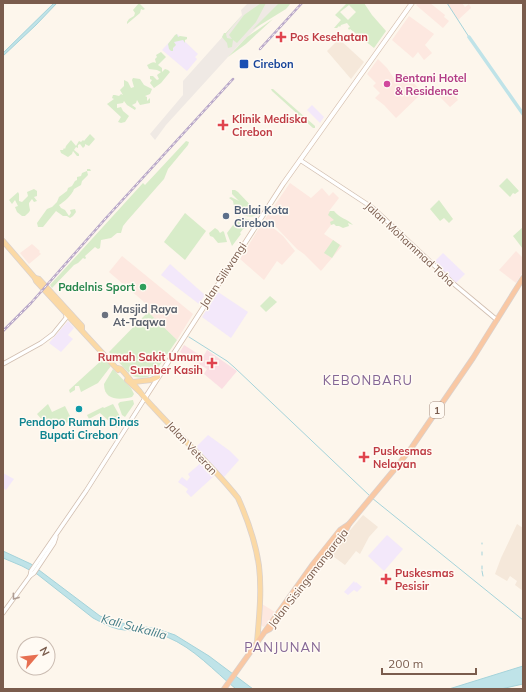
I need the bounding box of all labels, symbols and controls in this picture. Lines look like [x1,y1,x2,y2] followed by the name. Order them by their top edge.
[290,30,368,44] place label: Pos Kesehatan
[275,31,287,43] marker: Pos Kesehatan
[253,57,294,71] place label: Cirebon
[238,58,250,70] marker: Cirebon
[395,71,467,98] place label: Bentani Hotel & Residence
[382,79,392,89] marker: Bentani Hotel & Residence
[232,112,307,139] place label: Klinik Mediska Cirebon
[217,119,229,131] marker: Klinik Mediska Cirebon
[362,199,458,289] street label: Jalan Mohammad Toha
[234,203,289,230] place label: Balai Kota Cirebon
[221,211,231,221] marker: Balai Kota Cirebon
[197,240,249,310] street label: Jalan Siliwangi
[58,280,135,294] place label: Padelnis Sport
[138,282,148,292] marker: Padelnis Sport
[113,302,178,329] place label: Masjid Raya At-Taqwa
[100,310,110,320] marker: Masjid Raya At-Taqwa
[98,350,203,377] place label: Rumah Sakit Umum Sumber Kasih
[206,357,218,369] marker: Rumah Sakit Umum Sumber Kasih
[323,372,413,388] district label: KEBONBARU
[430,402,444,418] road number: 1
[74,404,84,414] marker: Pendopo Rumah Dinas Bupati Cirebon
[19,415,140,442] place label: Pendopo Rumah Dinas Bupati Cirebon
[164,418,220,478] street label: Jalan Veteran
[373,444,433,471] place label: Puskesmas Nelayan
[358,451,370,463] marker: Puskesmas Nelayan
[265,526,351,630] street label: Jalan Sisingamangaraja
[395,566,455,593] place label: Puskesmas Pesisir
[380,573,392,585] marker: Puskesmas Pesisir
[12,593,19,600] one-way arrow
[100,611,168,642] water label: Kali Sukalila
[16,636,56,676] north arrow
[244,639,322,655] district label: PANJUNAN
[37,644,53,658] text: N
[382,650,476,676] scale bar
[388,656,423,671] text: 200 m

